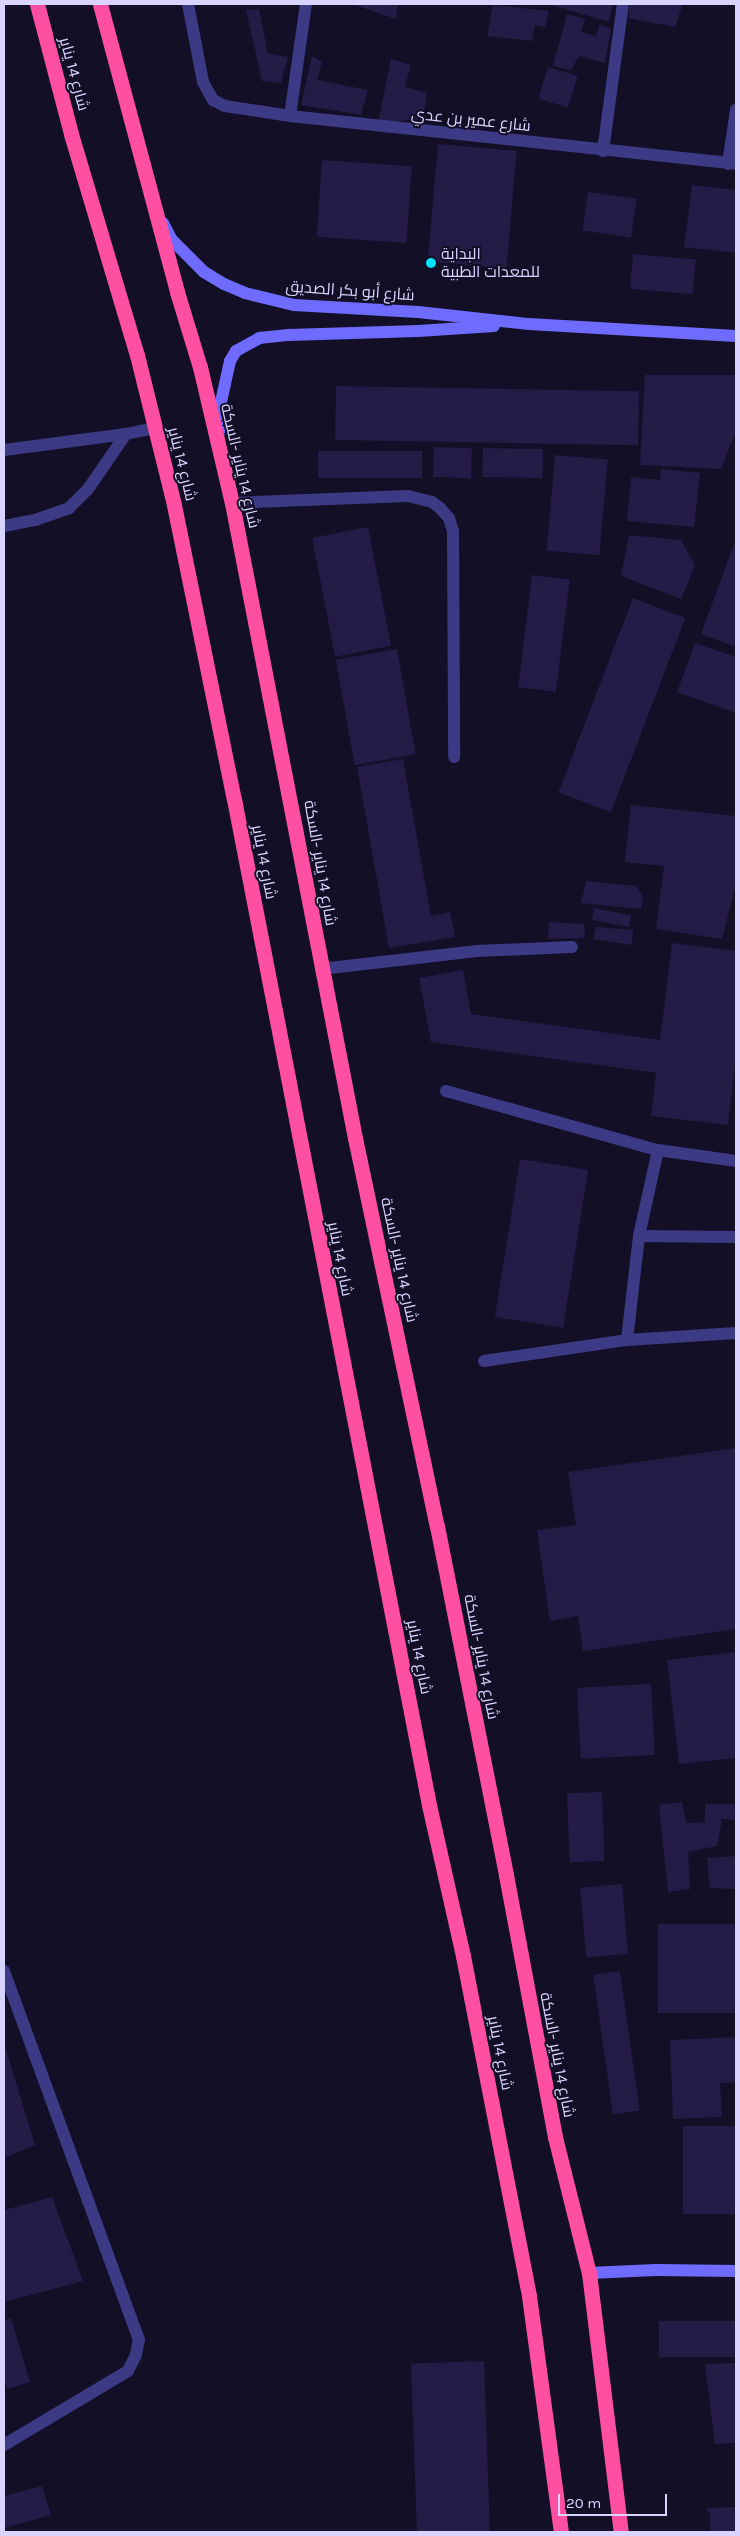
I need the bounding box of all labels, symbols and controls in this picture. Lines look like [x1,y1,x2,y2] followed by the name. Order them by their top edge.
[55,35,93,113] street label: شارع 14 يناير
[410,104,532,136] street label: شارع عمير بن عدي
[441,244,540,282] place label: البداية للمعدات الطبية
[425,257,437,269] marker: البداية للمعدات الطبية
[285,277,415,305] street label: شارع أبو بكر الصديق
[216,402,264,530] street label: شارع 14 يناير -السكة
[164,425,200,503] street label: شارع 14 يناير
[300,799,340,927] street label: شارع 14 يناير -السكة
[247,823,281,901] street label: شارع 14 يناير
[376,1196,422,1324] street label: شارع 14 يناير -السكة
[323,1220,357,1298] street label: شارع 14 يناير
[459,1593,503,1721] street label: شارع 14 يناير -السكة
[402,1618,436,1696] street label: شارع 14 يناير
[535,1991,579,2119] street label: شارع 14 يناير -السكة
[483,2014,517,2092] street label: شارع 14 يناير
[560,2484,669,2516] scale bar
[566,2494,601,2512] text: 20 m

